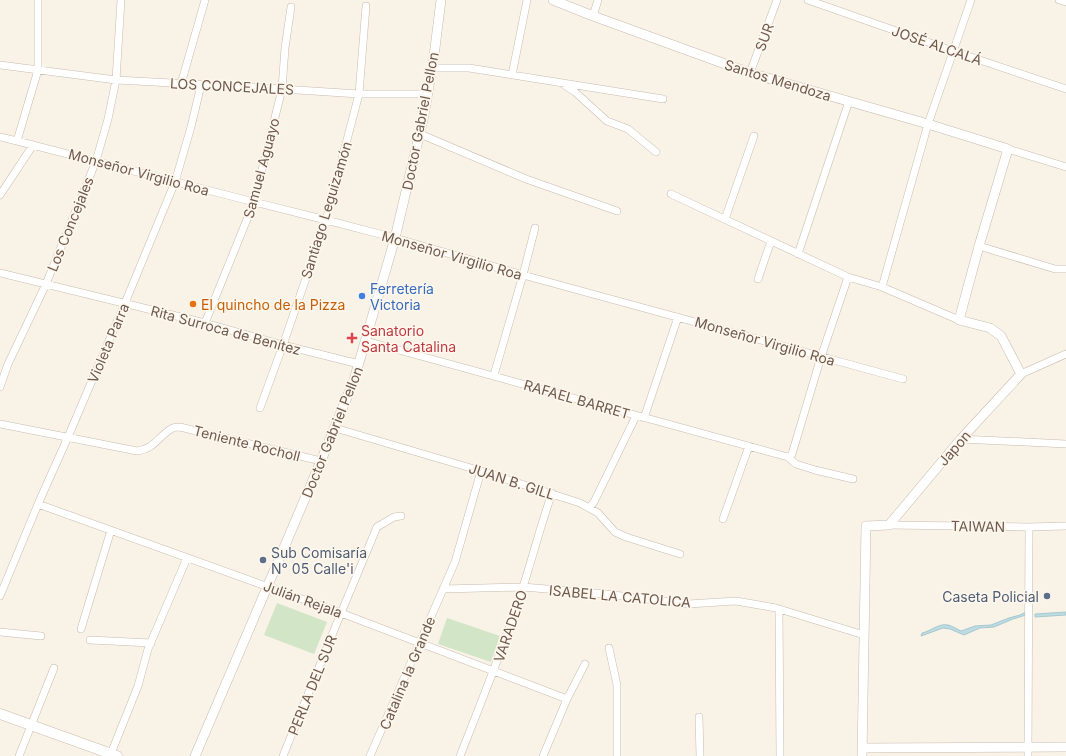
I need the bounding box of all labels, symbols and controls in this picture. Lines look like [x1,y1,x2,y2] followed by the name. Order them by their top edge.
[751,21,777,53] street label: SUR
[890,22,985,69] street label: JOSÉ ALCALÁ
[398,51,442,191] street label: Doctor Gabriel Pellon
[723,56,833,104] street label: Santos Mendoza
[170,74,294,98] street label: LOS CONCEJALES
[239,116,283,220] street label: Samuel Aguayo
[297,139,355,281] street label: Santiago Leguizamón
[67,145,211,199] street label: Monseñor Virgilio Roa
[43,174,97,274] street label: Los Concejales
[380,227,524,283] street label: Monseñor Virgilio Roa
[370,280,434,313] place label: Ferretería Victoria
[357,291,367,301] marker: Ferretería Victoria
[201,296,345,313] place label: El quincho de la Pizza
[188,299,198,309] marker: El quincho de la Pizza
[84,301,132,385] street label: Violeta Parra
[149,302,303,358] street label: Rita Surroca de Benítez
[693,313,837,369] street label: Monseñor Virgilio Roa
[361,322,456,355] place label: Sanatorio Santa Catalina
[346,332,358,344] marker: Sanatorio Santa Catalina
[298,364,366,500] street label: Doctor Gabriel Pellon
[522,376,632,422] street label: RAFAEL BARRET
[192,422,302,464] street label: Teniente Rocholl
[934,427,974,469] street label: Japon
[467,459,557,503] street label: JUAN B. GILL
[951,517,1005,535] street label: TAIWAN
[271,544,367,577] place label: Sub Comisaría N° 05 Calle'i
[258,555,268,565] marker: Sub Comisaría N° 05 Calle'i
[261,577,345,621] street label: Julián Rejala
[548,581,692,611] street label: ISABEL LA CATOLICA
[490,588,530,664] street label: VARADERO
[942,588,1039,605] place label: Caseta Policial
[1042,591,1052,601] marker: Caseta Policial
[375,614,439,732] street label: Catalina la Grande
[284,632,340,738] street label: PERLA DEL SUR

